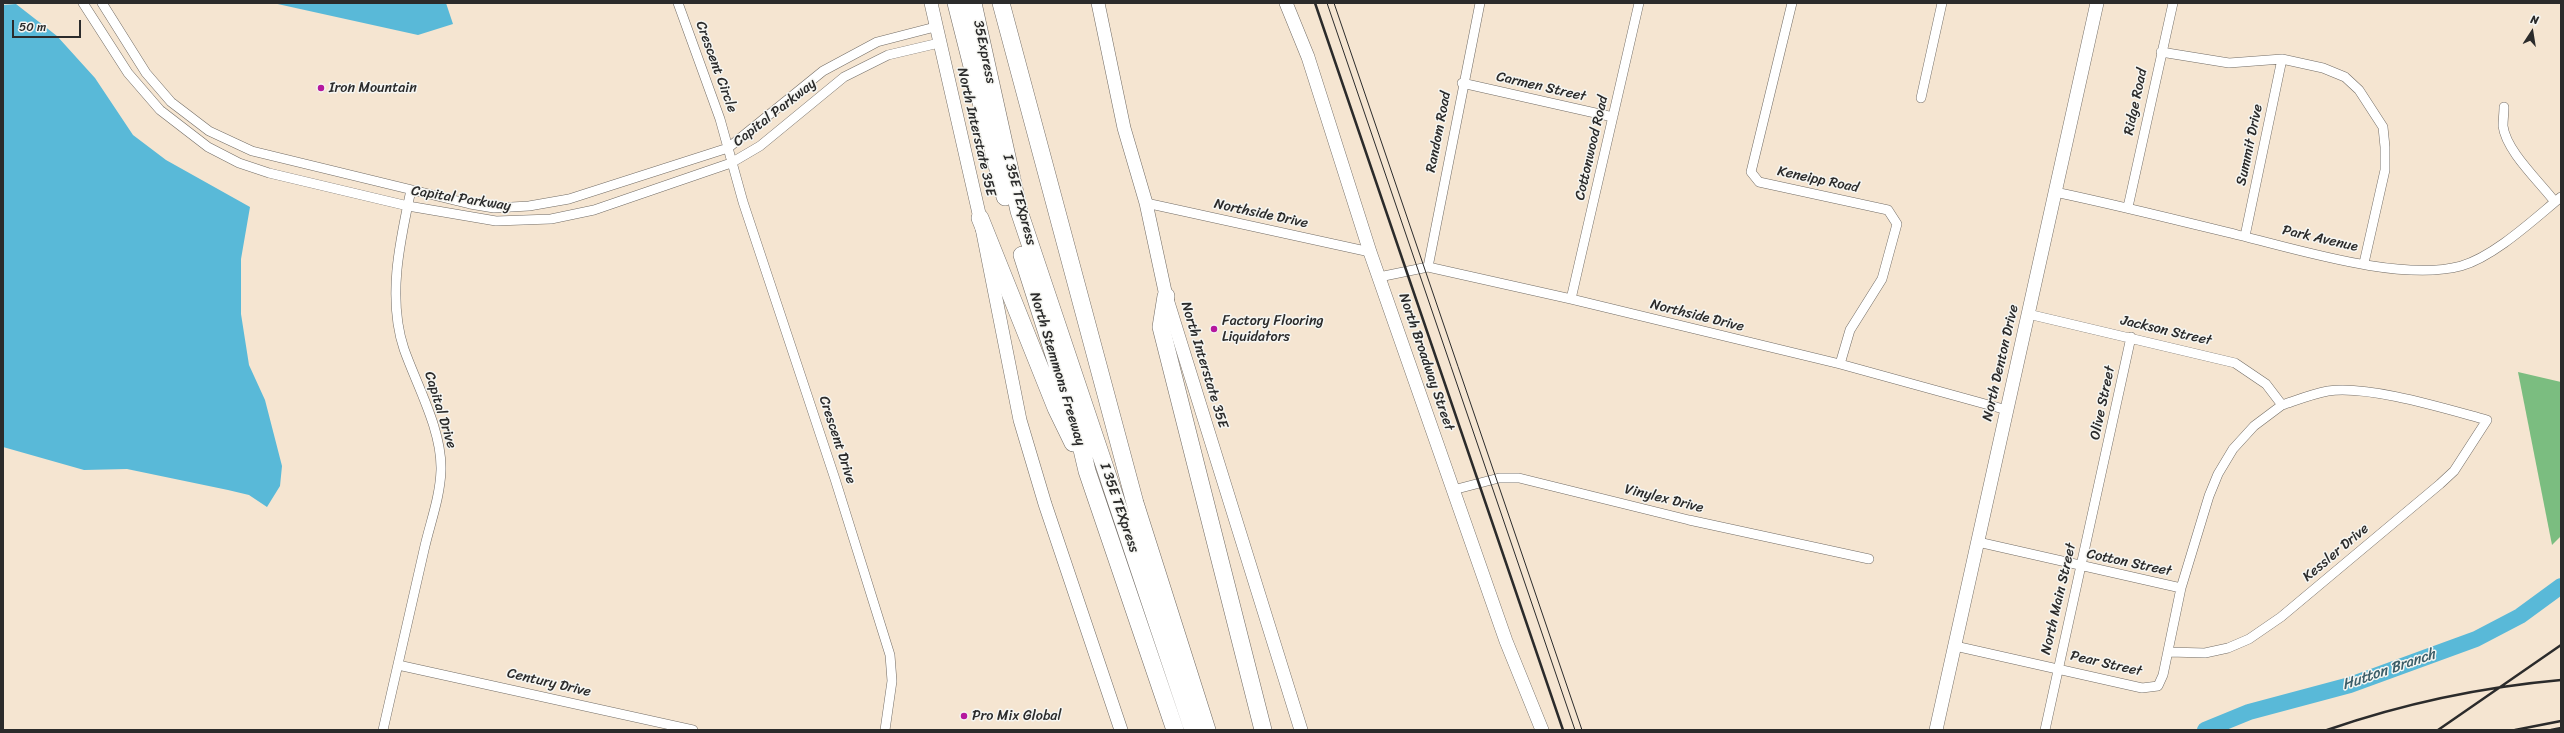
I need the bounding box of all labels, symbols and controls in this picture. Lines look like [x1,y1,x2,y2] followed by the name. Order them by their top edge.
[2529,10,2540,30] text: N
[14,12,83,38] scale bar
[2512,12,2552,52] north arrow
[19,16,46,38] text: 50 m
[692,19,740,115] street label: Crescent Circle
[969,19,999,85] street label: 35Express
[953,66,999,198] street label: North Interstate 35E
[2121,67,2151,137] street label: Ridge Road
[1495,69,1587,105] street label: Carmen Street
[730,75,820,151] street label: Capital Parkway
[329,80,417,96] place label: Iron Mountain
[316,83,326,93] marker: Iron Mountain
[1423,90,1455,174] street label: Random Road
[1572,94,1612,202] street label: Cottonwood Road
[2233,103,2267,187] street label: Summit Drive
[999,153,1039,247] street label: I 35E TEXpress
[1776,163,1860,197] street label: Keneipp Road
[410,183,512,215] street label: Capital Parkway
[1212,196,1310,232] street label: Northside Drive
[2281,222,2359,256] street label: Park Avenue
[1026,290,1088,448] street label: North Stemmons Freeway
[1395,291,1457,433] street label: North Broadway Street
[1649,296,1745,336] street label: Northside Drive
[1177,300,1231,430] street label: North Interstate 35E
[1979,303,2023,423] street label: North Denton Drive
[2119,312,2213,350] street label: Jackson Street
[1222,313,1324,346] place label: Factory Flooring Liquidators
[1209,324,1219,334] marker: Factory Flooring Liquidators
[2087,365,2119,441] street label: Olive Street
[420,370,460,450] street label: Capital Drive
[815,394,859,486] street label: Crescent Drive
[1096,461,1142,555] street label: I 35E TEXpress
[1623,481,1705,517] street label: Vinylex Drive
[2300,521,2372,585] street label: Kessler Drive
[2038,542,2080,656] street label: North Main Street
[2085,546,2173,580] street label: Cotton Street
[2340,646,2438,694] water label: Hutton Branch
[2069,648,2143,680] street label: Pear Street
[505,665,593,701] street label: Century Drive
[972,708,1061,724] place label: Pro Mix Global
[959,711,969,721] marker: Pro Mix Global

